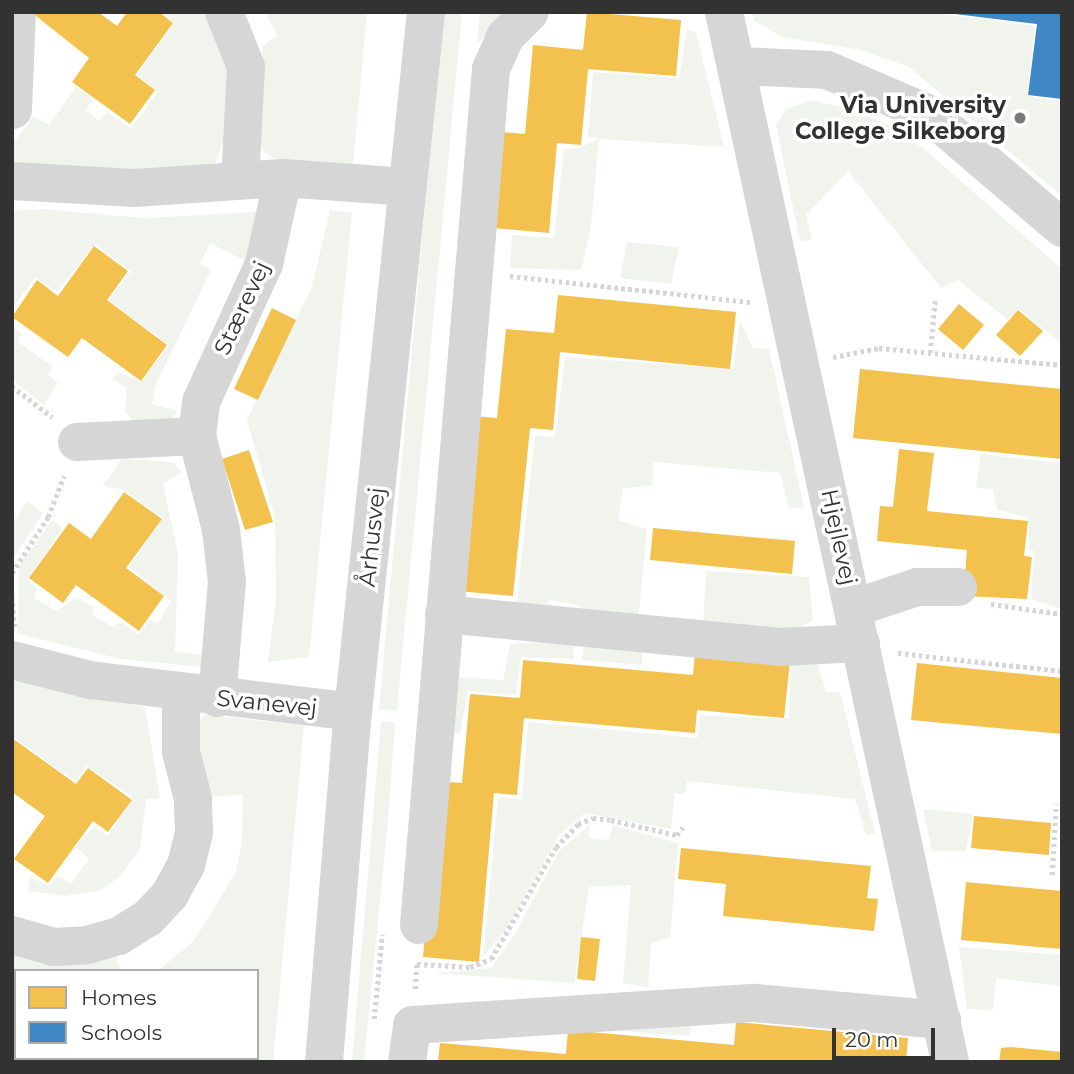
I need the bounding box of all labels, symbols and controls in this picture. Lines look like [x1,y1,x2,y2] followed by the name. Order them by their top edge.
[795,91,1006,145] place label: Via University College Silkeborg
[1012,110,1028,126] marker: Via University College Silkeborg
[208,257,276,359] street label: Stærevej
[353,486,391,588] street label: Århusvej
[815,486,863,588] street label: Hjejlevej
[215,684,319,722] street label: Svanevej
[14,969,259,1060] legend
[81,985,156,1010] text: Homes
[836,1014,939,1058] scale bar
[81,1020,162,1045] text: Schools
[845,1027,899,1052] text: 20 m

